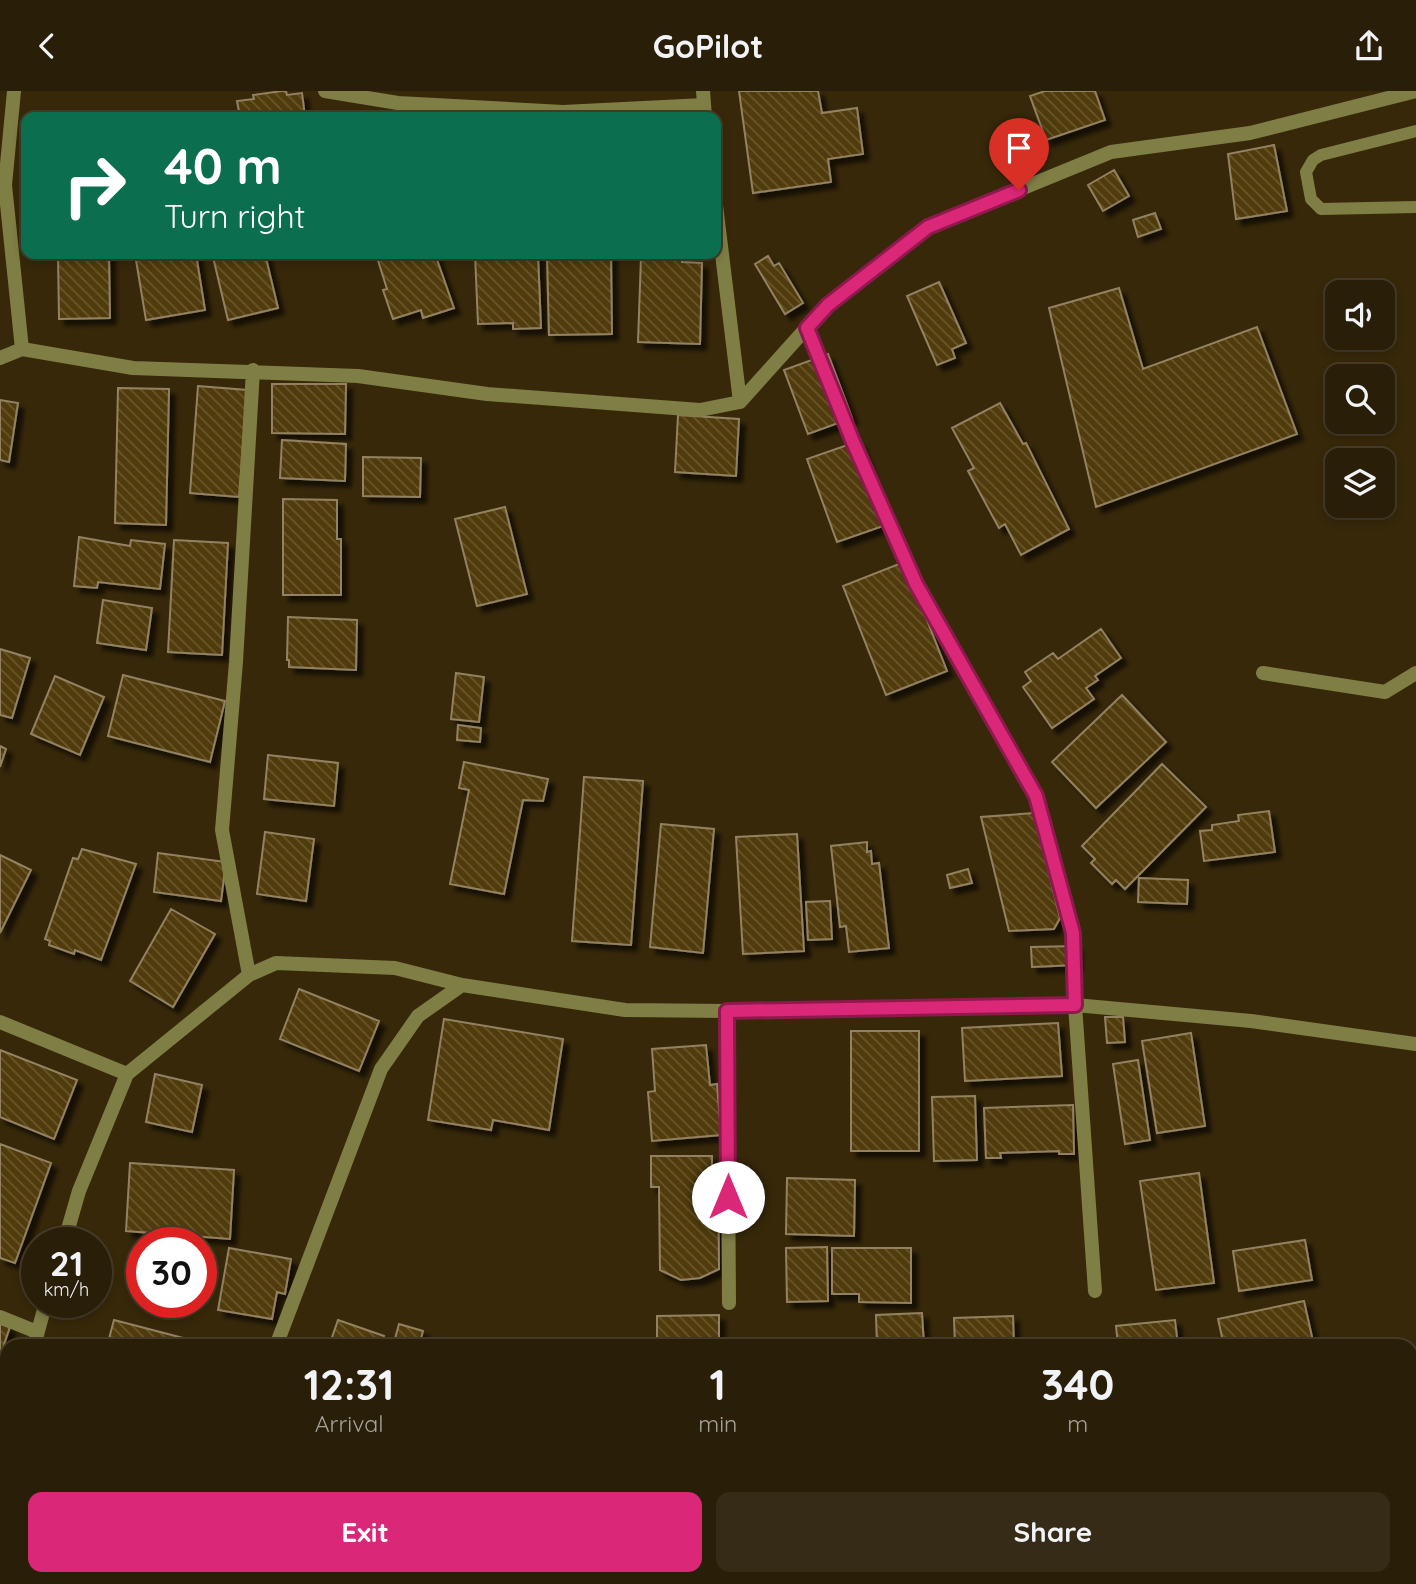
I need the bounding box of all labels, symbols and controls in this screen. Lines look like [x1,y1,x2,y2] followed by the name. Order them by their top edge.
[653,26,763,66] text: GoPilot
[28,27,66,65] icon: back
[1350,27,1388,65] icon: share
[989,118,1049,190] pin
[1000,129,1038,167] icon: arrive
[164,135,282,196] text: 40 m
[49,140,140,231] icon: right
[164,196,305,236] text: Turn right
[1325,280,1395,518] map controls
[1325,280,1395,350] button: sound
[1325,364,1395,434] button: search
[1325,448,1395,518] button: layers
[691,1160,765,1234] position arrow
[126,1227,217,1318] speed limit sign: 30
[50,1241,83,1285] text: 21
[44,1278,89,1301] text: km/h
[304,1358,394,1411] text: 12:31
[710,1358,726,1411] text: 1
[1041,1358,1114,1411] text: 340
[315,1409,384,1438] text: Arrival
[698,1409,737,1438] text: min
[1067,1409,1088,1438] text: m
[28,1492,702,1572] button: Exit
[716,1492,1390,1572] button: Share

